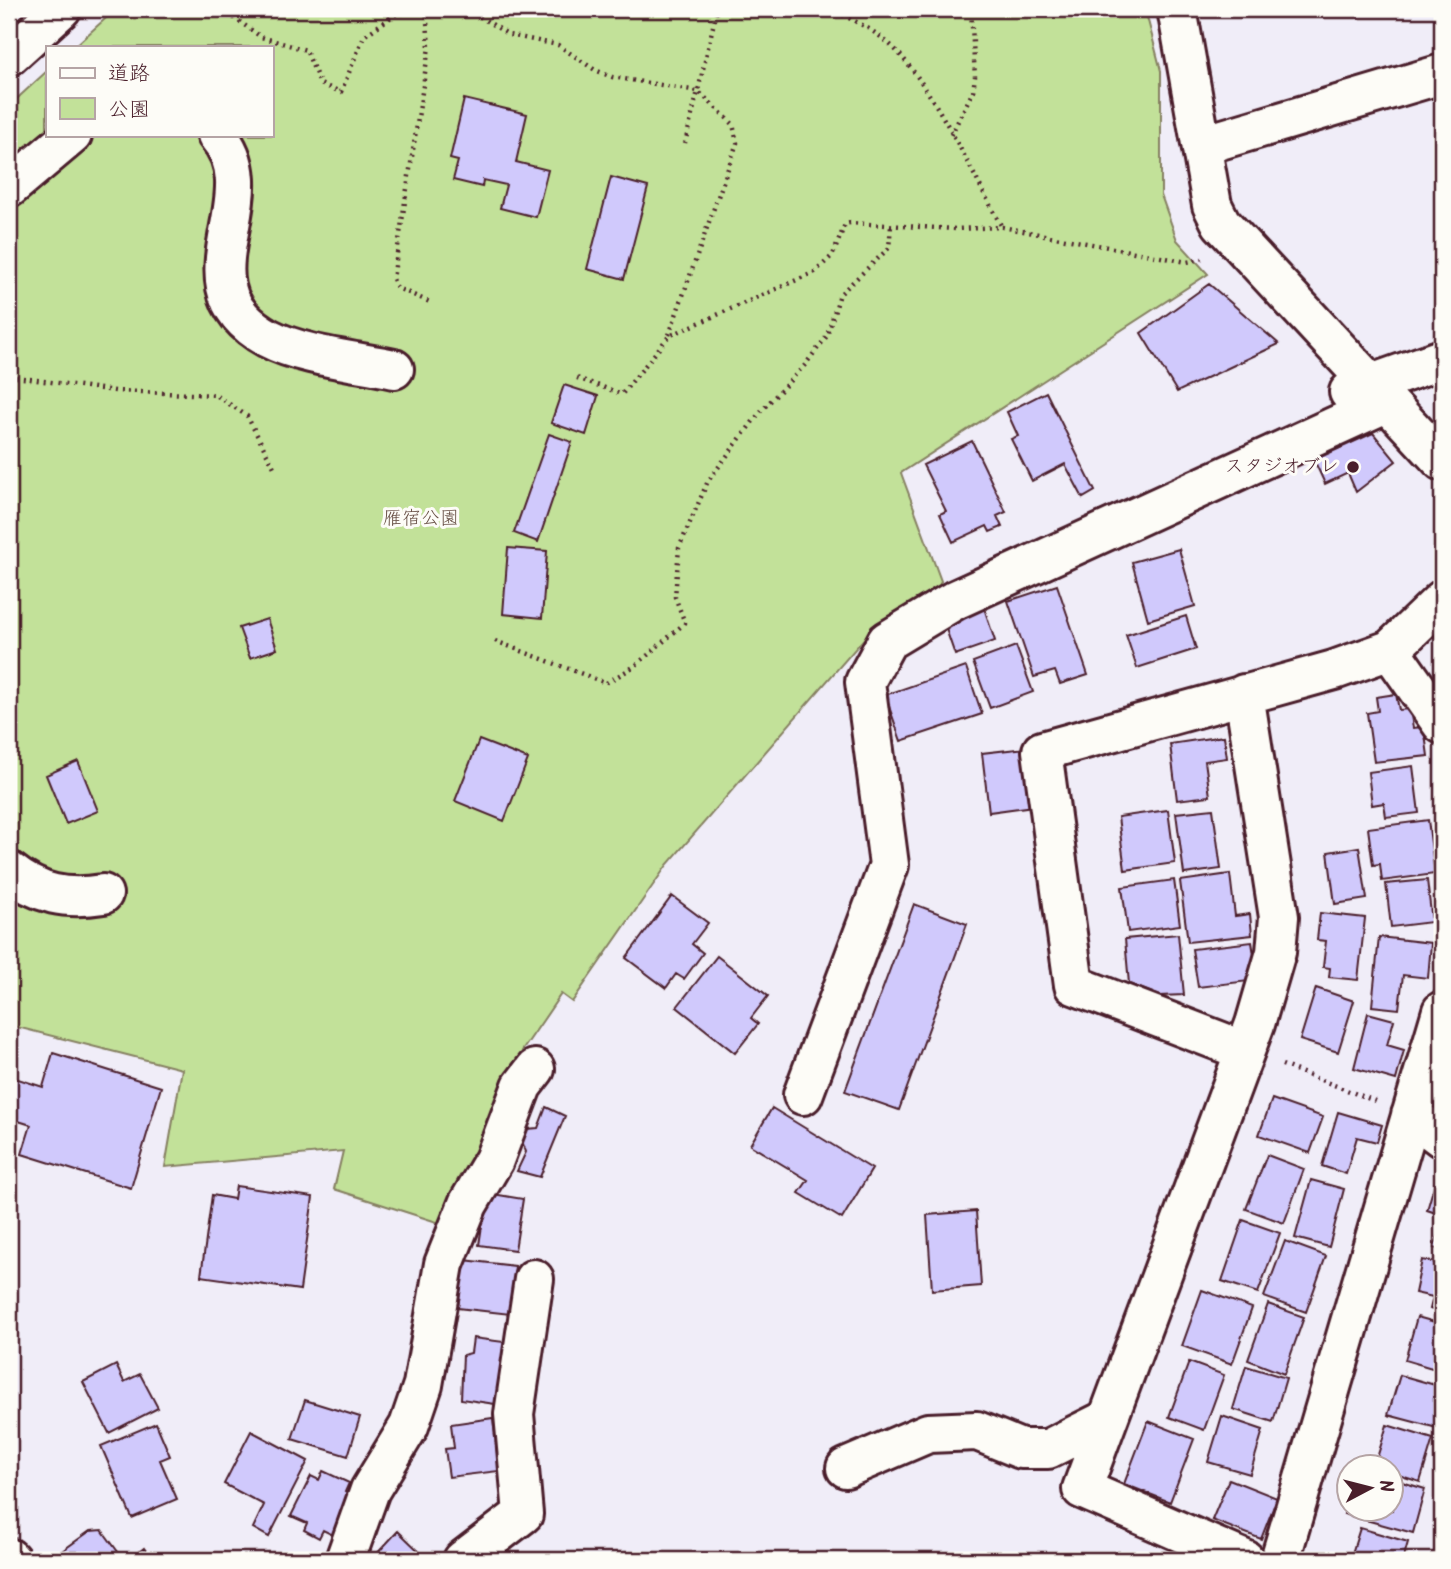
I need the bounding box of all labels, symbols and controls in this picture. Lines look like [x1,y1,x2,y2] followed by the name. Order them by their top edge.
[46,46,273,136] legend
[108,58,150,91] text: 道路
[108,94,150,127] text: 公園
[1225,452,1339,482] place label: スタジオブレ
[1345,459,1361,475] marker: スタジオブレ
[383,504,459,534] park label: 雁宿公園
[1336,1454,1406,1524] north arrow
[1369,1478,1401,1494] text: N

